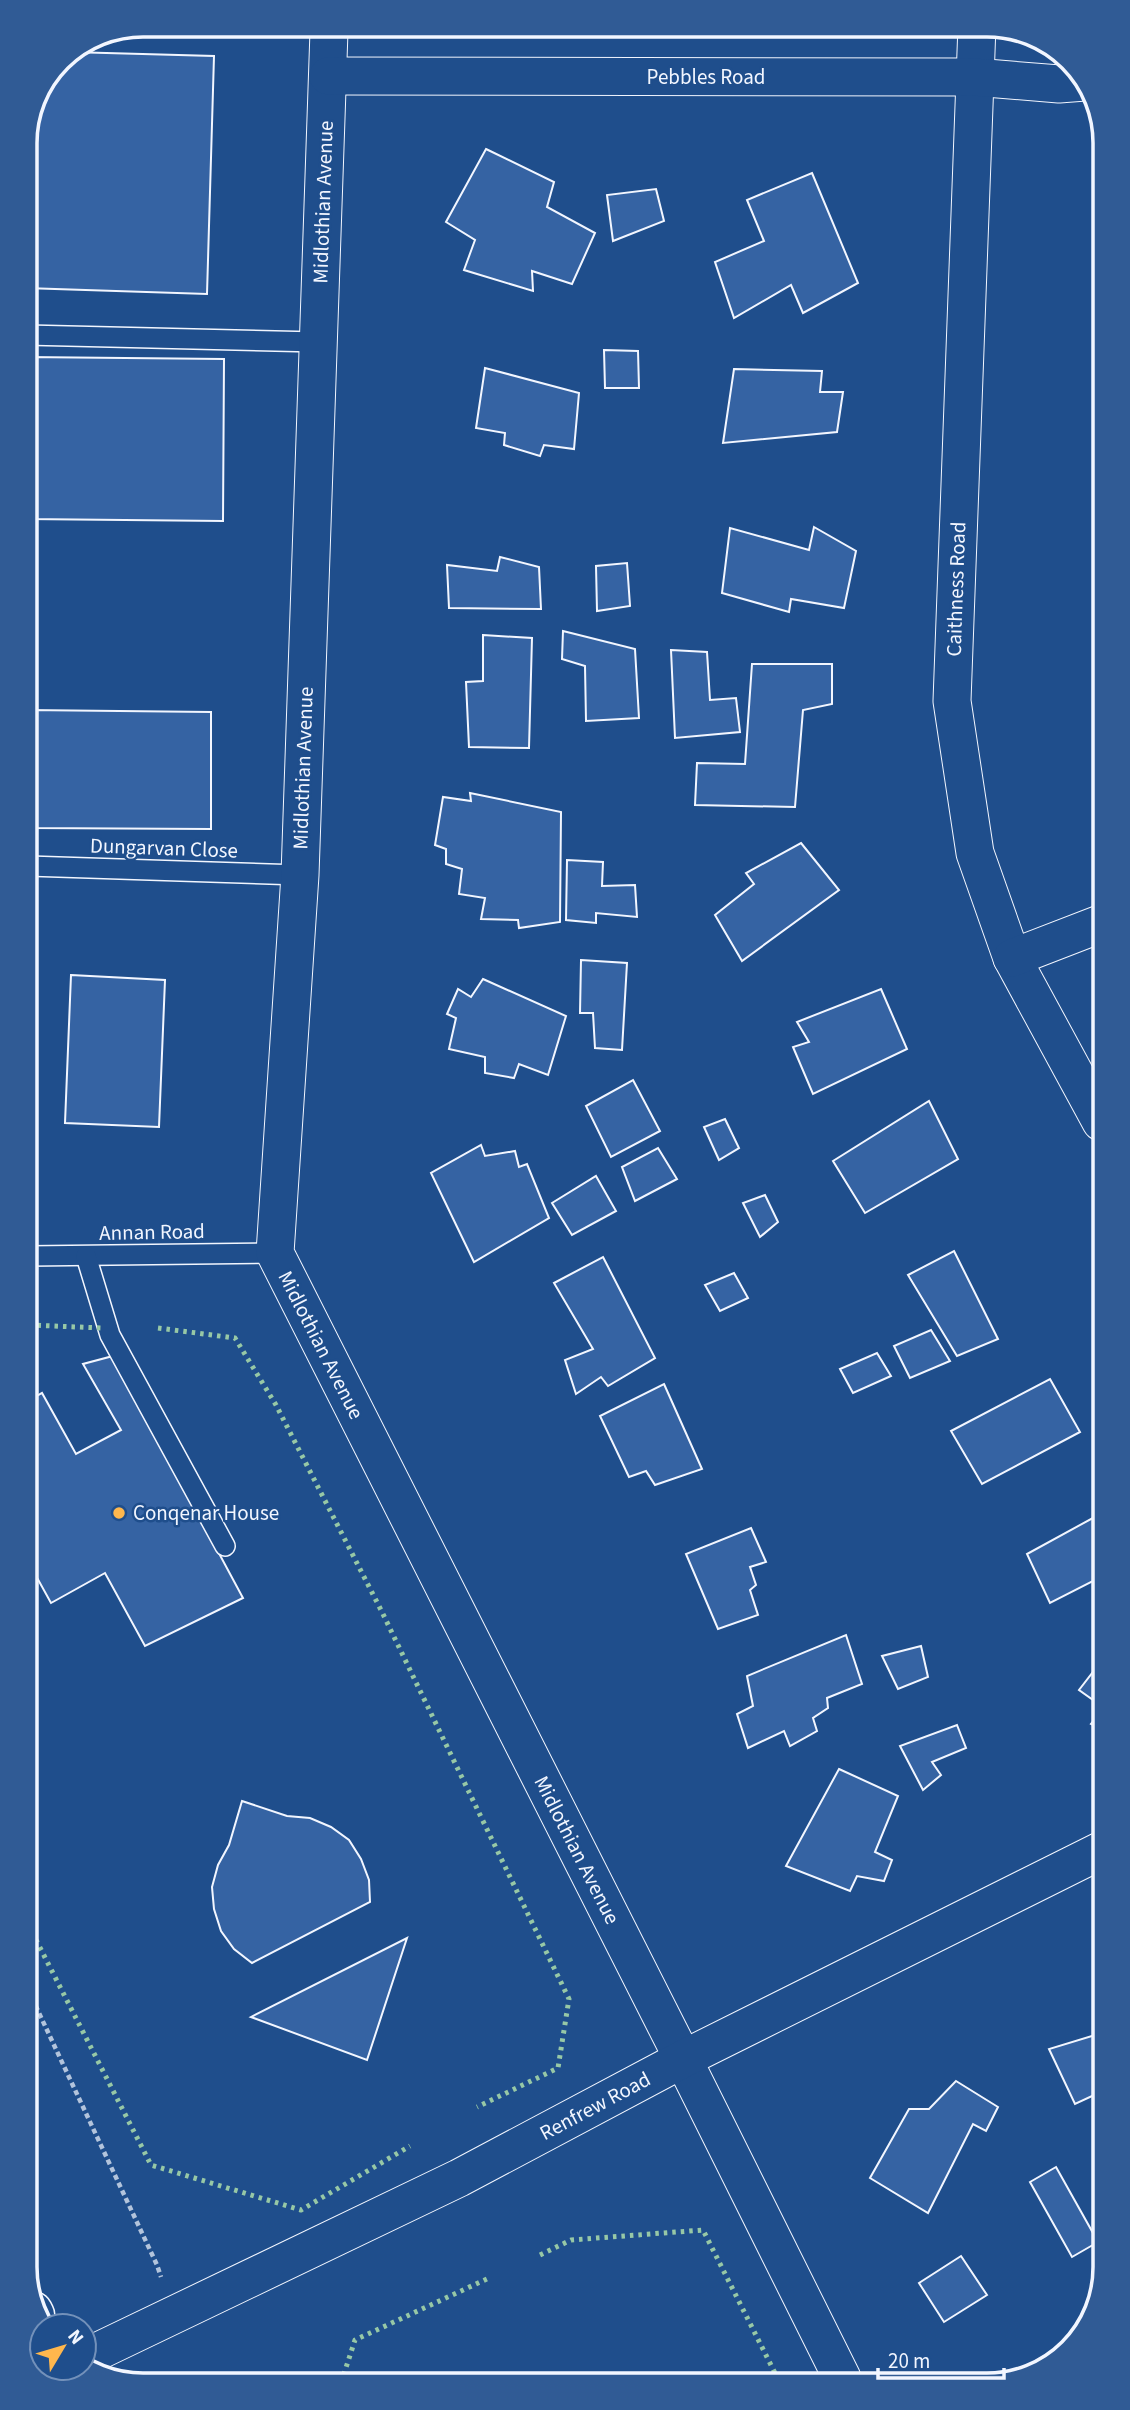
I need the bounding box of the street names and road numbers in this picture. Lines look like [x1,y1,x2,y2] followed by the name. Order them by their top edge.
[647,62,765,92] street label: Pebbles Road
[305,120,341,284] street label: Midlothian Avenue
[939,521,973,657] street label: Caithness Road
[285,686,321,850] street label: Midlothian Avenue
[90,830,238,866] street label: Dungarvan Close
[99,1216,205,1248] street label: Annan Road
[271,1266,371,1424] street label: Midlothian Avenue
[527,1771,627,1929] street label: Midlothian Avenue
[534,2064,656,2148] street label: Renfrew Road

